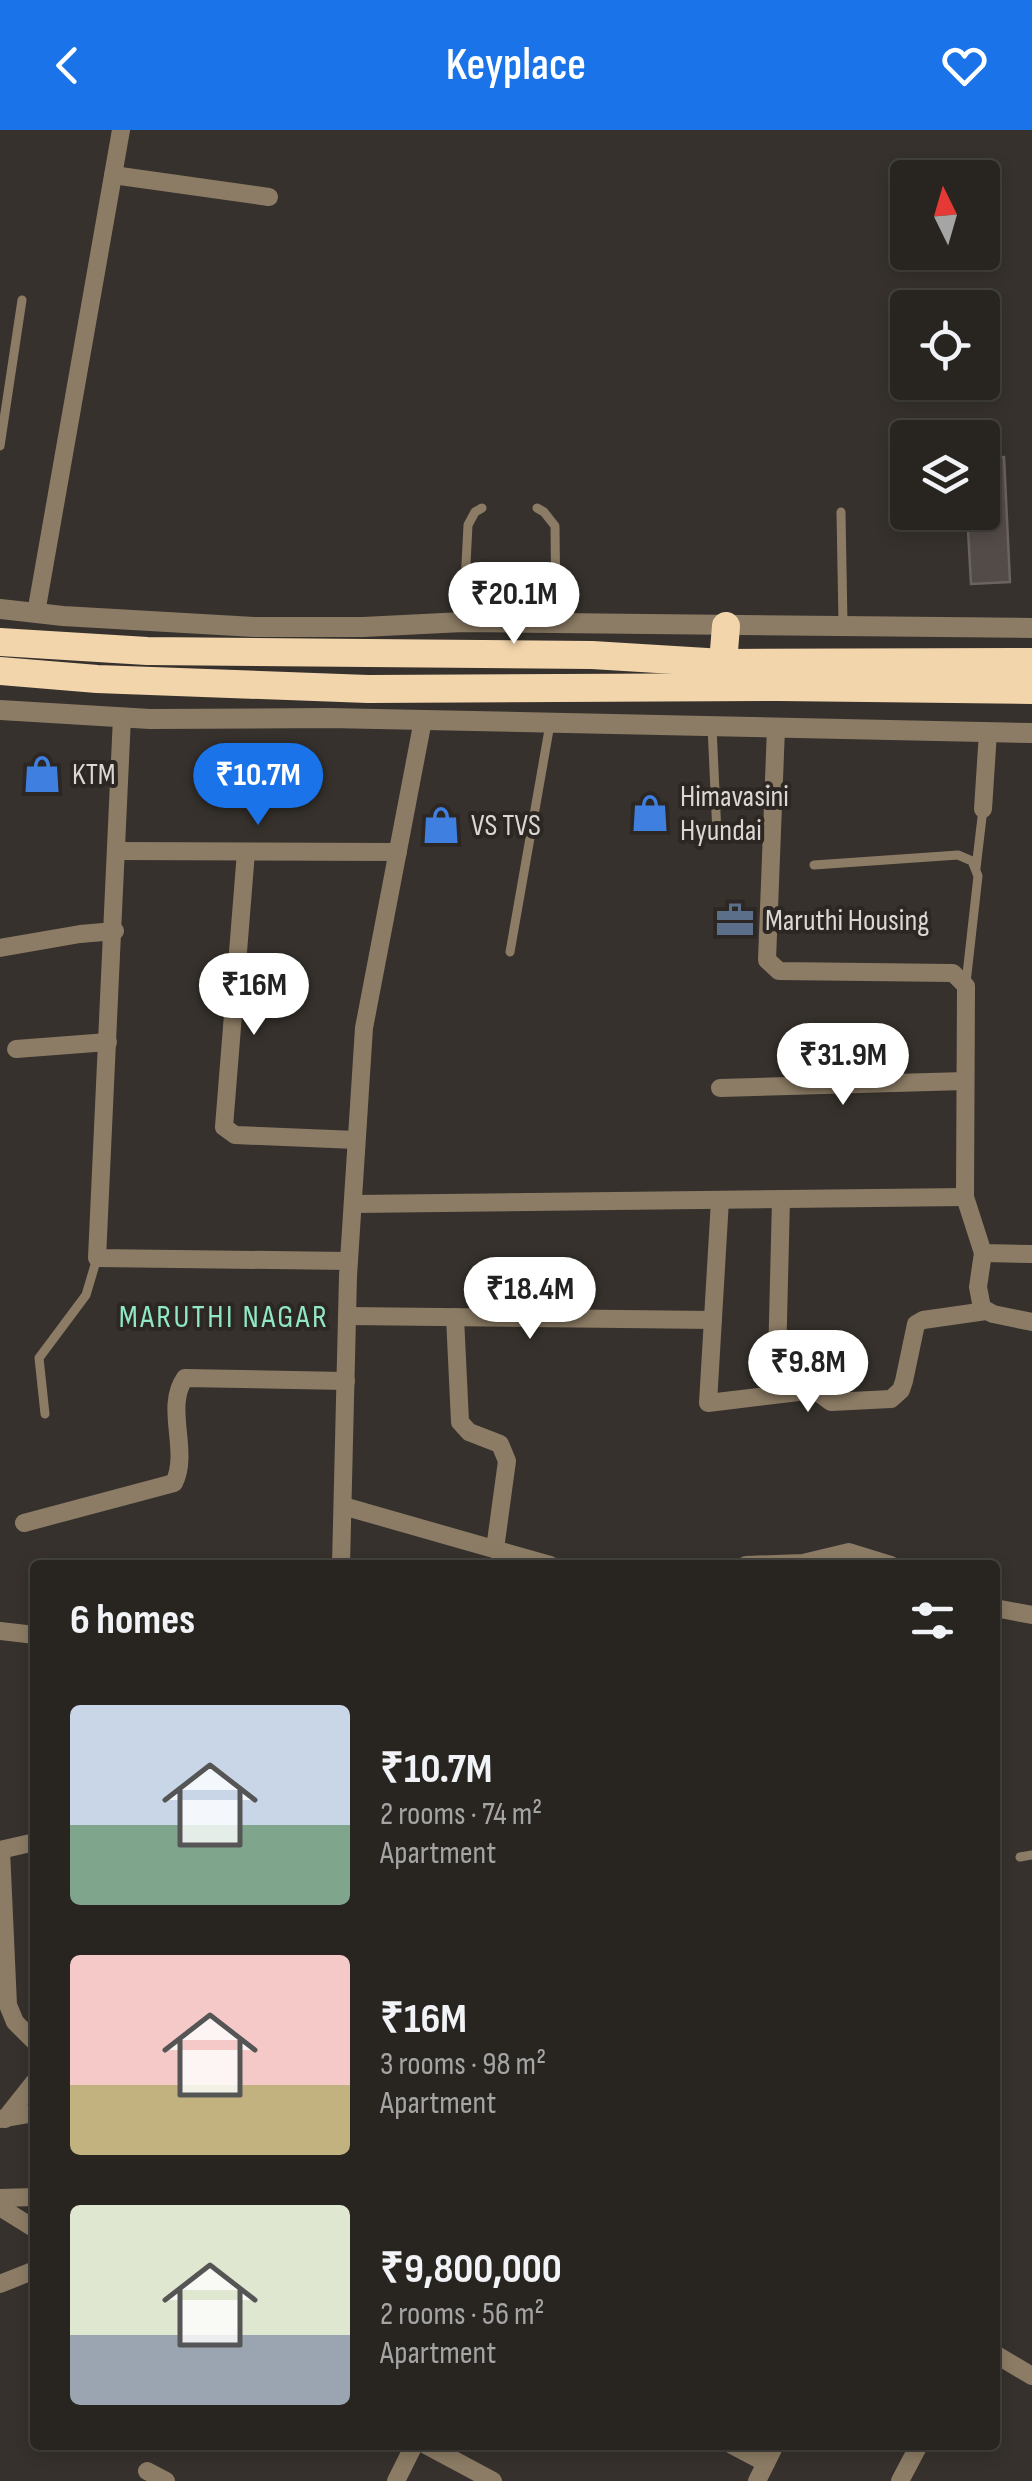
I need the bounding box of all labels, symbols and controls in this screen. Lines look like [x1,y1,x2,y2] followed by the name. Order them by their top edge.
[40,38,95,93] icon: back
[446,38,586,93] text: Keyplace
[937,38,992,93] icon: heart
[890,160,1000,270] north arrow
[890,160,1000,530] map controls
[890,290,1000,400] button: locate
[890,420,1000,530] button: layers
[433,562,595,647] pin: ₹20.1M
[470,575,558,614] text: ₹20.1M
[177,743,339,828] pin: ₹10.7M
[21,753,63,795] shop icon: KTM
[215,756,301,795] text: ₹10.7M
[72,757,116,793] place label: KTM
[680,779,789,849] place label: Himavasini Hyundai
[629,792,671,834] shop icon: Himavasini Hyundai
[420,804,462,846] shop icon: VS TVS
[471,808,541,844] place label: VS TVS
[714,899,756,941] office icon: Maruthi Housing
[765,903,929,939] place label: Maruthi Housing
[195,953,313,1038] pin: ₹16M
[221,966,287,1005] text: ₹16M
[762,1023,924,1108] pin: ₹31.9M
[799,1036,887,1075] text: ₹31.9M
[449,1257,611,1342] pin: ₹18.4M
[486,1270,574,1309] text: ₹18.4M
[119,1298,329,1337] district label: MARUTHI NAGAR
[738,1330,878,1415] pin: ₹9.8M
[770,1343,846,1382] text: ₹9.8M
[905,1593,960,1648] icon: filters
[70,1595,195,1646] text: 6 homes
[380,1744,492,1795] text: ₹10.7M
[150,1745,270,1865] icon: home
[380,1795,542,1834] text: 2 rooms · 74 m²
[380,1834,496,1873] text: Apartment
[380,1994,467,2045] text: ₹16M
[150,1995,270,2115] icon: home
[380,2045,546,2084] text: 3 rooms · 98 m²
[380,2084,496,2123] text: Apartment
[380,2244,562,2295] text: ₹9,800,000
[150,2245,270,2365] icon: home
[380,2295,545,2334] text: 2 rooms · 56 m²
[380,2334,496,2373] text: Apartment

